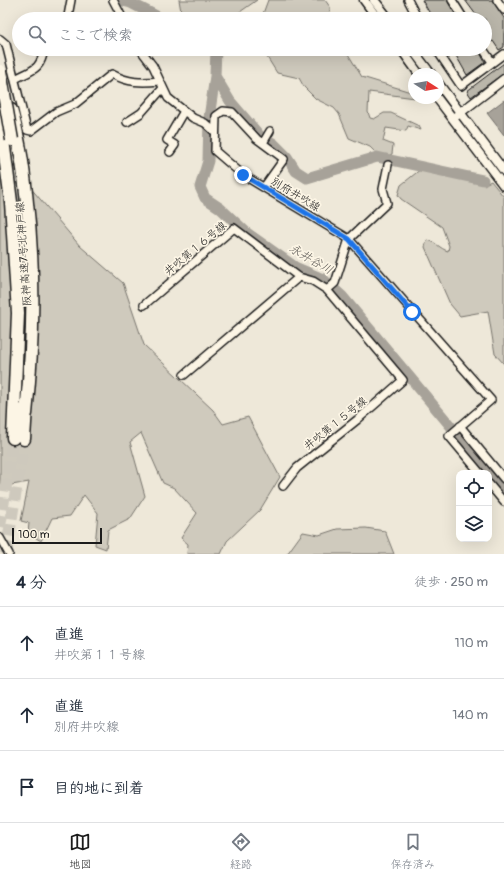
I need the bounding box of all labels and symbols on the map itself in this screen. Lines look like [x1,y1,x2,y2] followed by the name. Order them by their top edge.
[408,68,444,104] north arrow
[234,166,252,184] route end
[269,175,323,214] street label: 別府井吹線
[13,201,34,307] street label: 阪神高速7号北神戸線
[162,219,229,278] street label: 井吹第１６号線
[286,241,335,278] water label: 永井谷川
[403,303,421,321] route start
[301,394,369,453] street label: 井吹第１５号線
[12,526,102,545] scale bar

